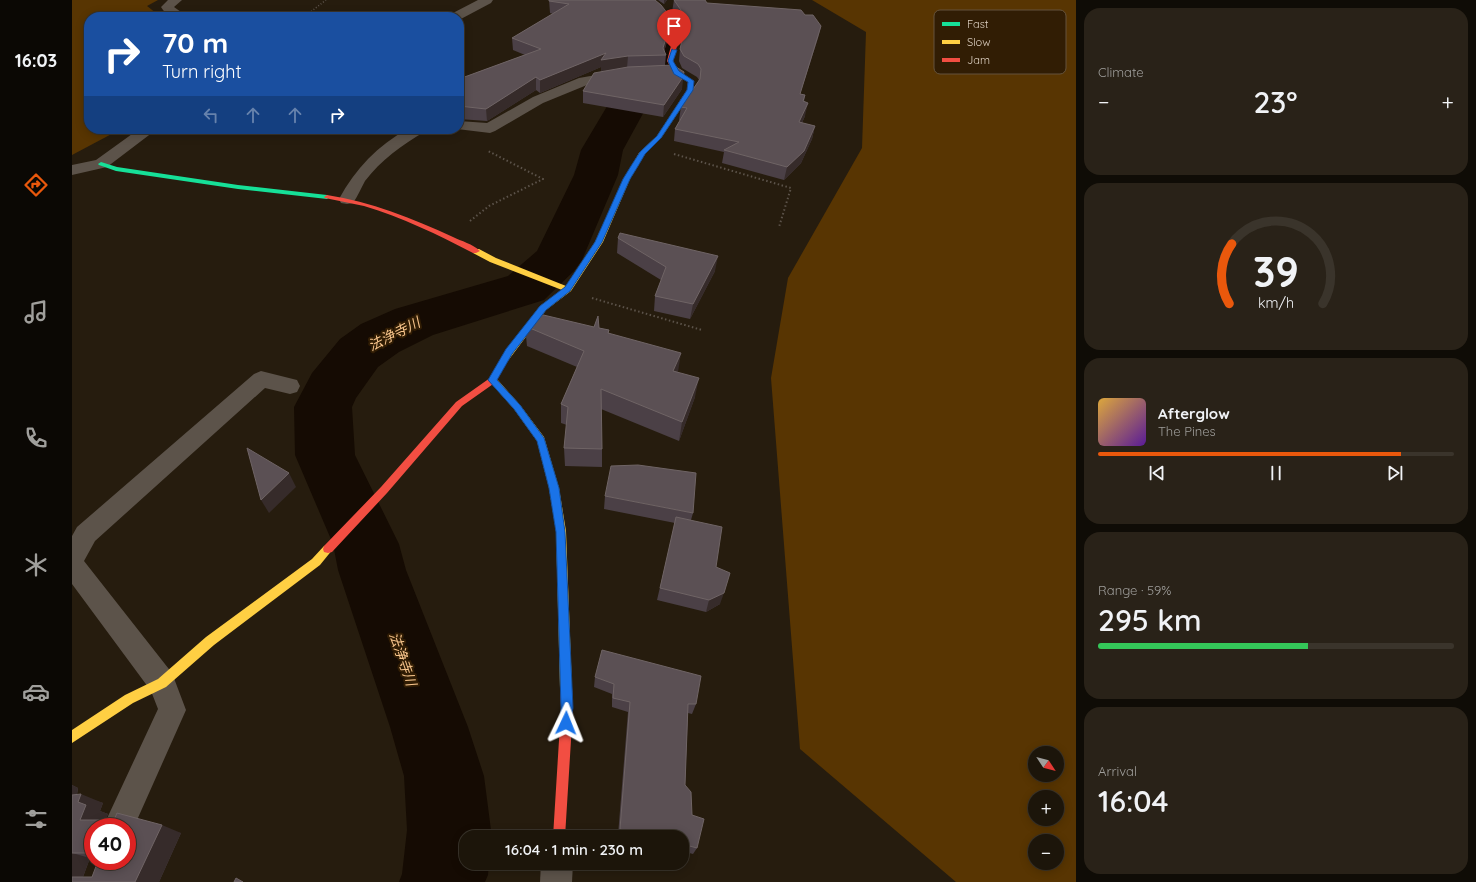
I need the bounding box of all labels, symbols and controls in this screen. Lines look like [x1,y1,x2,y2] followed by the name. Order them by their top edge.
[657,9,691,50] pin
[934,10,1066,74] legend
[663,15,685,37] icon: arrive
[967,17,989,31] text: Fast
[162,25,228,60] text: 70 m
[96,28,148,80] icon: right
[967,35,991,49] text: Slow
[15,49,57,72] text: 16:03
[967,53,990,67] text: Jam
[162,60,242,83] text: Turn right
[1098,64,1144,80] text: Climate
[1253,83,1298,121] text: 23°
[1098,88,1109,116] text: −
[1442,88,1454,116] text: +
[200,104,222,126] icon: left
[242,104,264,126] icon: ahead
[284,104,306,126] icon: ahead
[326,104,348,126] icon: right
[22,171,50,199] icon: directions
[1253,245,1299,297] text: 39
[1258,294,1294,312] text: km/h
[22,298,50,326] icon: music
[365,312,425,355] water label: 法浄寺川
[1158,404,1230,423] text: Afterglow
[1158,423,1216,439] text: The Pines
[22,424,50,452] icon: phone
[1146,462,1168,484] icon: previous
[1265,462,1287,484] icon: pause
[1384,462,1406,484] icon: next
[22,551,50,579] icon: climate
[1098,582,1171,598] text: Range · 59%
[1098,601,1202,639] text: 295 km
[385,630,421,690] water label: 法浄寺川
[22,678,50,706] icon: car
[545,702,587,744] position arrow
[1028,746,1064,782] north arrow
[1028,746,1064,870] map controls
[1098,763,1137,779] text: Arrival
[1098,782,1169,820] text: 16:04
[1028,790,1064,826] button: +
[22,805,50,833] icon: filters
[84,818,136,870] speed limit sign: 40
[1028,834,1064,870] button: −
[505,840,643,859] text: 16:04 · 1 min · 230 m

